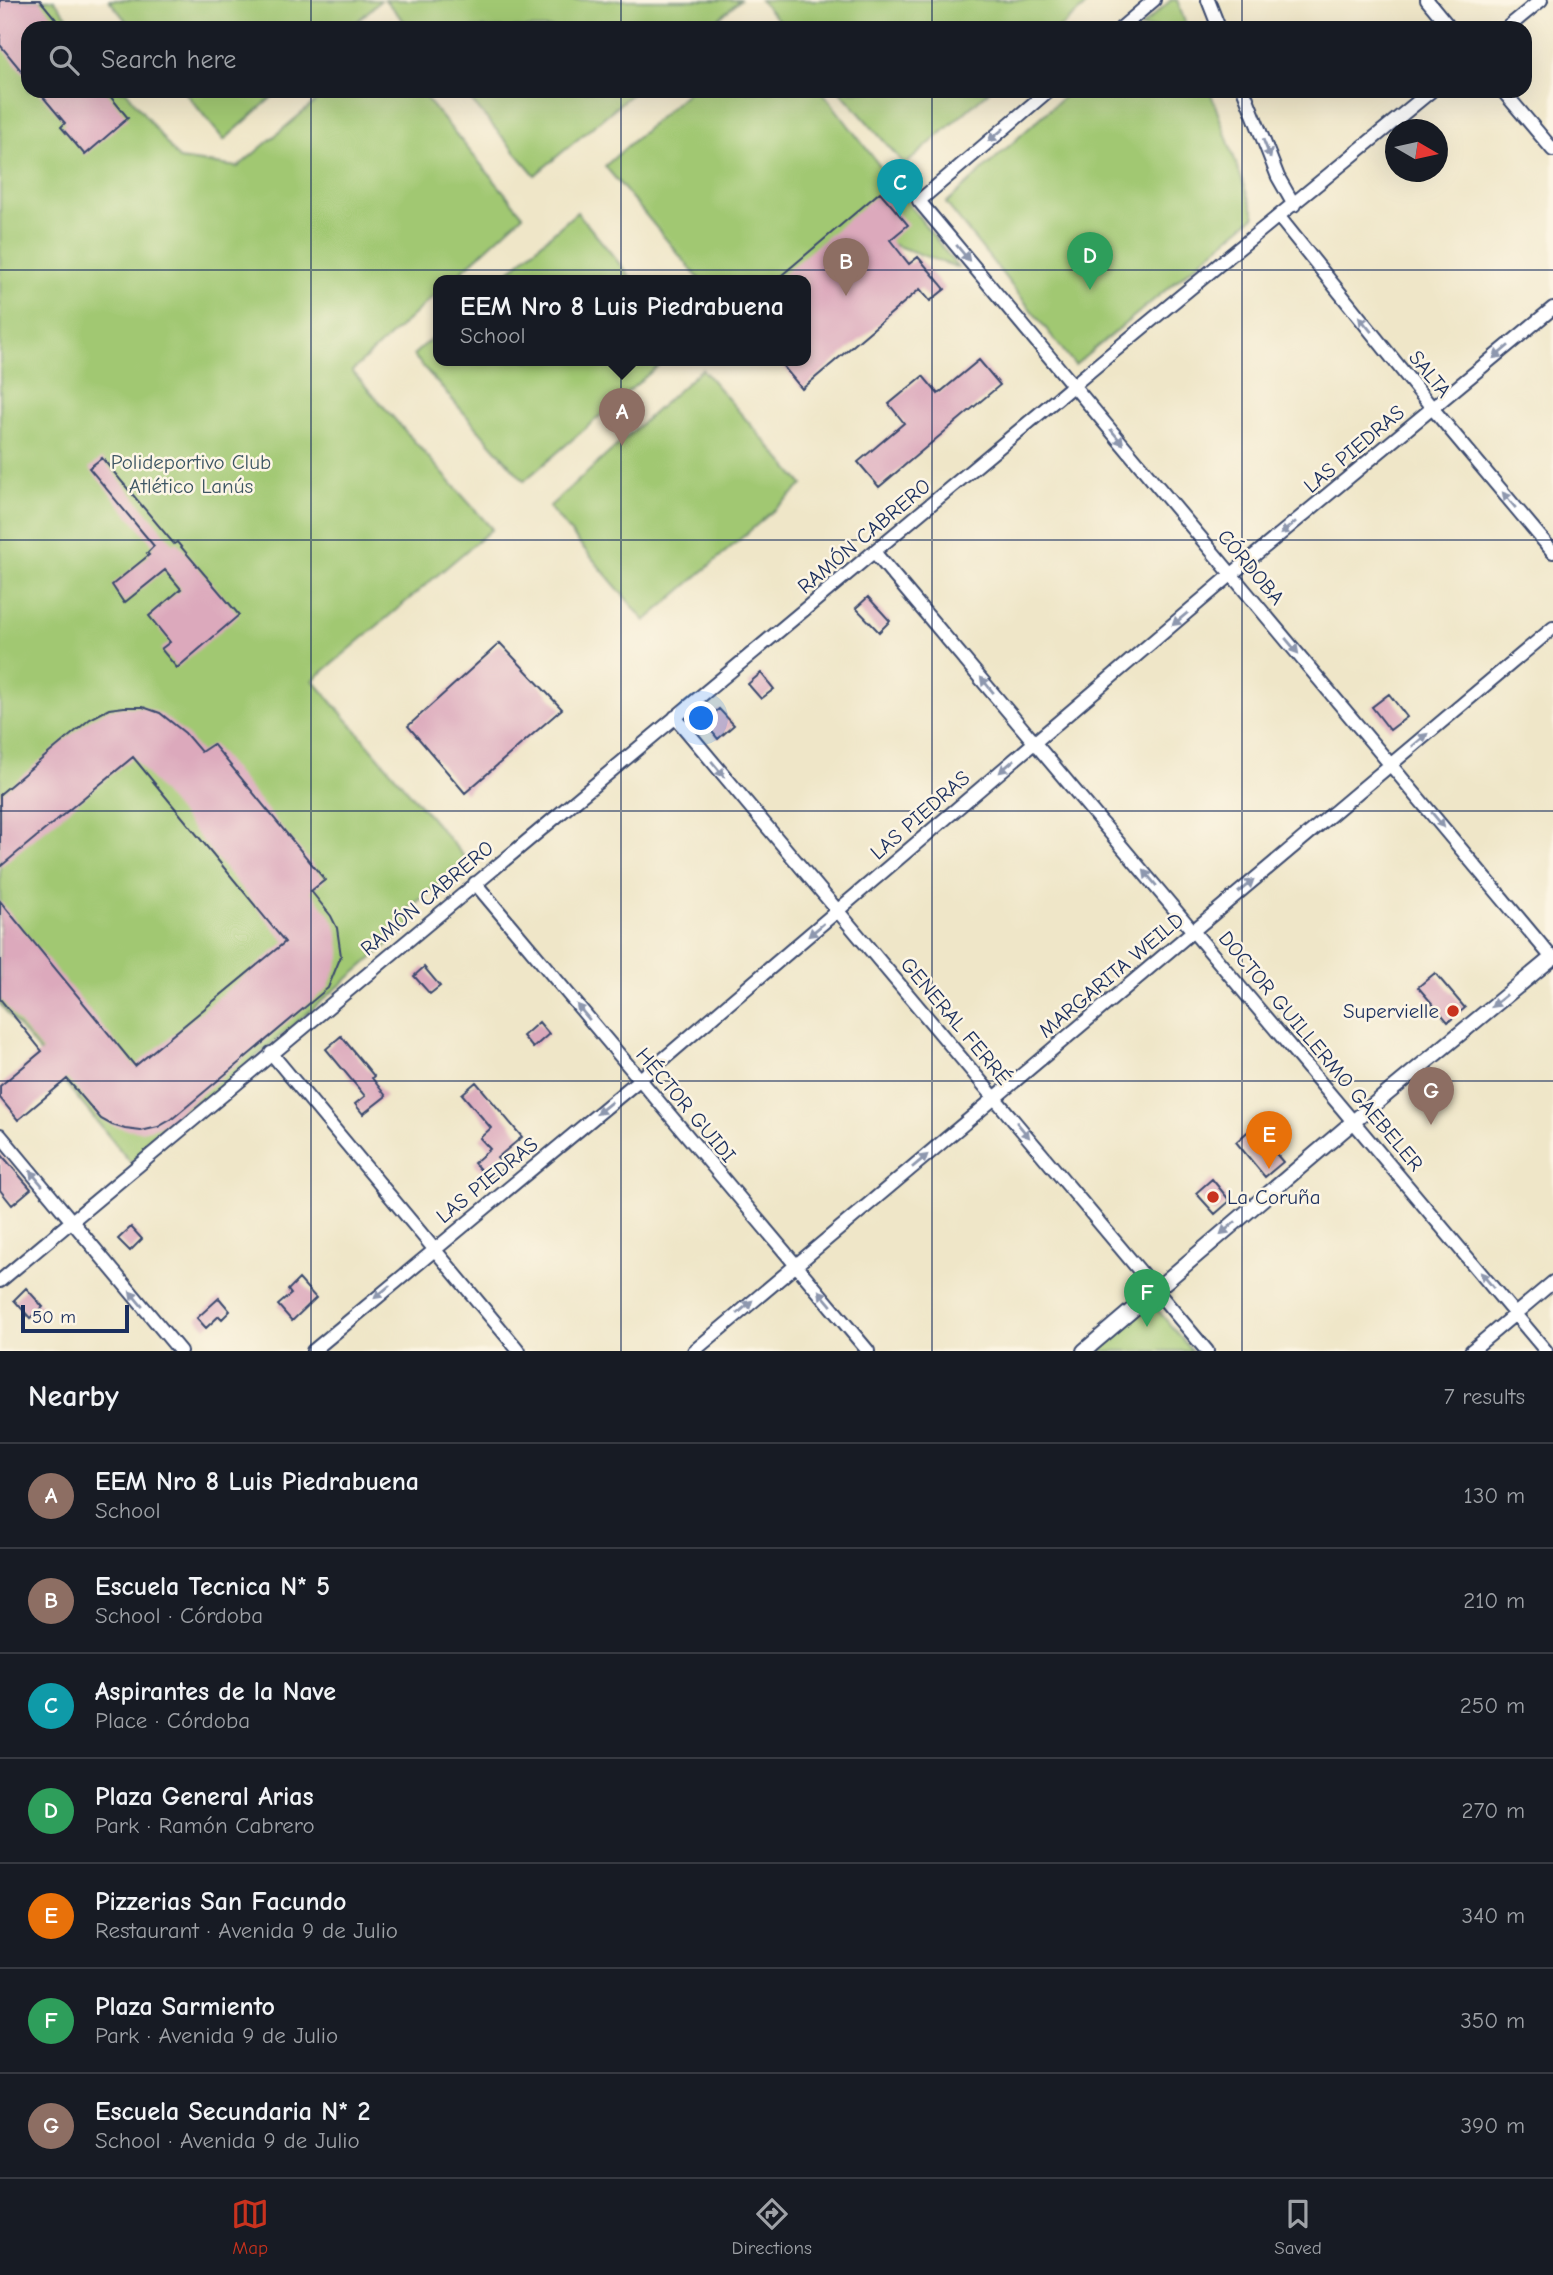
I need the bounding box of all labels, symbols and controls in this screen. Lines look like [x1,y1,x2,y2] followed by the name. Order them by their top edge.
[21,21,1532,98] search box
[45,41,83,79] icon: search
[101,45,236,75] text: Search here
[1385,119,1448,182] north arrow
[987,127,1005,143] one-way arrow
[1261,139,1272,160] one-way arrow
[877,159,923,217] pin: C
[1067,232,1113,290] pin: D
[823,238,869,296] pin: B
[955,244,971,262] one-way arrow
[433,275,811,366] popup
[460,292,784,322] text: EEM Nro 8 Luis Piedrabuena
[1357,315,1372,333] one-way arrow
[460,322,526,349] text: School
[1492,344,1509,359] one-way arrow
[1404,346,1456,402] street label: SALTA
[599,388,645,446] pin: A
[1299,400,1409,498] street label: LAS PIEDRAS
[1109,428,1125,446] one-way arrow
[111,450,271,498] park label: Polideportivo Club Atlético Lanús
[793,473,935,599] street label: RAMÓN CABRERO
[1502,491,1517,508] one-way arrow
[1279,521,1297,536] one-way arrow
[1213,524,1289,610] street label: CÓRDOBA
[1172,611,1190,626] one-way arrow
[1284,637,1299,654] one-way arrow
[980,677,995,694] one-way arrow
[684,701,718,735] your location
[1411,732,1429,748] one-way arrow
[998,758,1016,774] one-way arrow
[711,760,726,778] one-way arrow
[866,765,974,865] street label: LAS PIEDRAS
[1430,812,1445,829] one-way arrow
[356,835,498,961] street label: RAMÓN CABRERO
[1142,869,1158,887] one-way arrow
[1237,878,1255,894] one-way arrow
[1034,907,1188,1043] street label: MARGARITA WEILD
[807,922,825,938] one-way arrow
[1213,926,1429,1176] street label: DOCTOR GUILLERMO GAEBELER
[896,952,1016,1090] street label: GENERAL FERRÉ
[1491,993,1508,1008] one-way arrow
[1343,999,1439,1023] place label: Supervielle
[1445,1003,1461,1019] marker: Supervielle
[576,1004,591,1021] one-way arrow
[631,1043,741,1167] street label: HÉCTOR GUIDI
[1408,1067,1454,1125] pin: G
[596,1100,613,1115] one-way arrow
[1246,1111,1292,1169] pin: E
[1015,1122,1030,1139] one-way arrow
[431,1132,543,1228] street label: LAS PIEDRAS
[911,1154,928,1169] one-way arrow
[29,1170,44,1187] one-way arrow
[1227,1185,1321,1209] place label: La Coruña
[1205,1189,1221,1205] marker: La Coruña
[1219,1220,1236,1235] one-way arrow
[1124,1269,1170,1327] pin: F
[1480,1271,1495,1288] one-way arrow
[373,1284,391,1300] one-way arrow
[129,1290,144,1307] one-way arrow
[817,1290,832,1308] one-way arrow
[737,1300,754,1315] one-way arrow
[21,1302,130,1334] scale bar
[32,1306,76,1328] text: 50 m
[28,1379,119,1414] text: Nearby
[1444,1383,1525,1410] text: 7 results
[95,1467,419,1497] text: EEM Nro 8 Luis Piedrabuena
[45,1482,57,1509] text: A
[1464,1482,1525,1509] text: 130 m
[95,1497,160,1524] text: School
[95,1572,330,1602] text: Escuela Tecnica N* 5
[44,1587,58,1614] text: B
[1463,1587,1525,1614] text: 210 m
[95,1602,263,1629] text: School · Córdoba
[95,1677,336,1707] text: Aspirantes de la Nave
[44,1692,58,1719] text: C
[1460,1692,1525,1719] text: 250 m
[95,1707,250,1734] text: Place · Córdoba
[95,1782,314,1812] text: Plaza General Arias
[44,1797,58,1824] text: D
[1461,1797,1525,1824] text: 270 m
[95,1812,315,1839] text: Park · Ramón Cabrero
[95,1887,347,1917] text: Pizzerias San Facundo
[44,1902,58,1929] text: E
[1462,1902,1525,1929] text: 340 m
[95,1917,398,1944] text: Restaurant · Avenida 9 de Julio
[95,1992,275,2022] text: Plaza Sarmiento
[44,2007,58,2034] text: F
[1460,2007,1525,2034] text: 350 m
[95,2022,338,2049] text: Park · Avenida 9 de Julio
[95,2097,370,2127] text: Escuela Secundaria N* 2
[43,2112,59,2139] text: G
[1460,2112,1525,2139] text: 390 m
[95,2127,360,2154] text: School · Avenida 9 de Julio
[231,2195,269,2259] tab: Map
[732,2195,812,2259] tab: Directions
[1274,2195,1322,2259] tab: Saved

